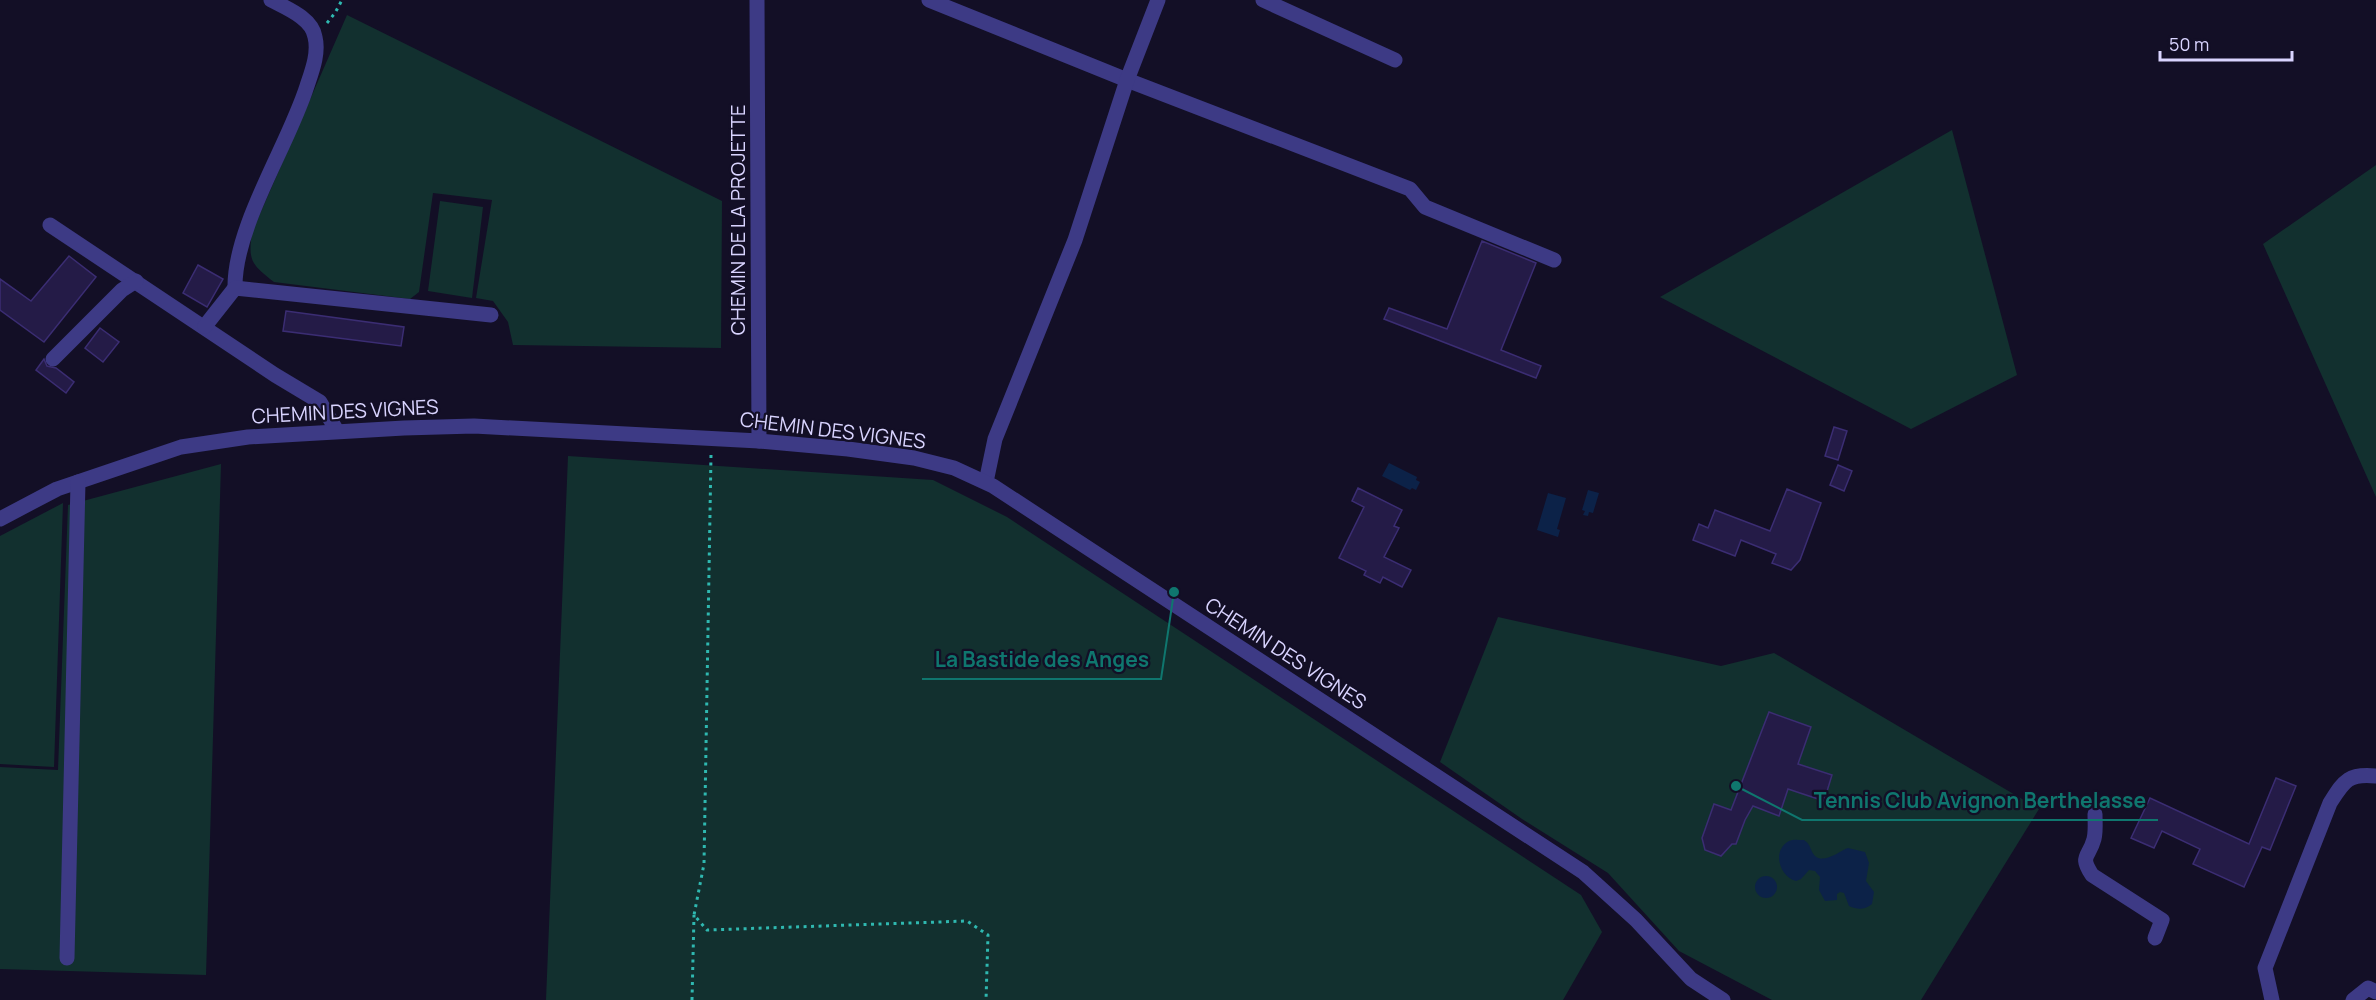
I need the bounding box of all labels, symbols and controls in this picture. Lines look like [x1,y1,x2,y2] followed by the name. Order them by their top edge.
[2160,24,2292,62] scale bar
[2169,32,2209,56] text: 50 m
[724,105,751,335] street label: CHEMIN DE LA PROJETTE
[251,393,439,429] street label: CHEMIN DES VIGNES
[739,405,927,455] street label: CHEMIN DES VIGNES
[1200,591,1372,715] street label: CHEMIN DES VIGNES
[922,640,1161,679] callout: La Bastide des Anges
[935,645,1149,673] text: La Bastide des Anges
[1802,781,2158,820] callout: Tennis Club Avignon Berthelasse
[1814,786,2146,814] text: Tennis Club Avignon Berthelasse

